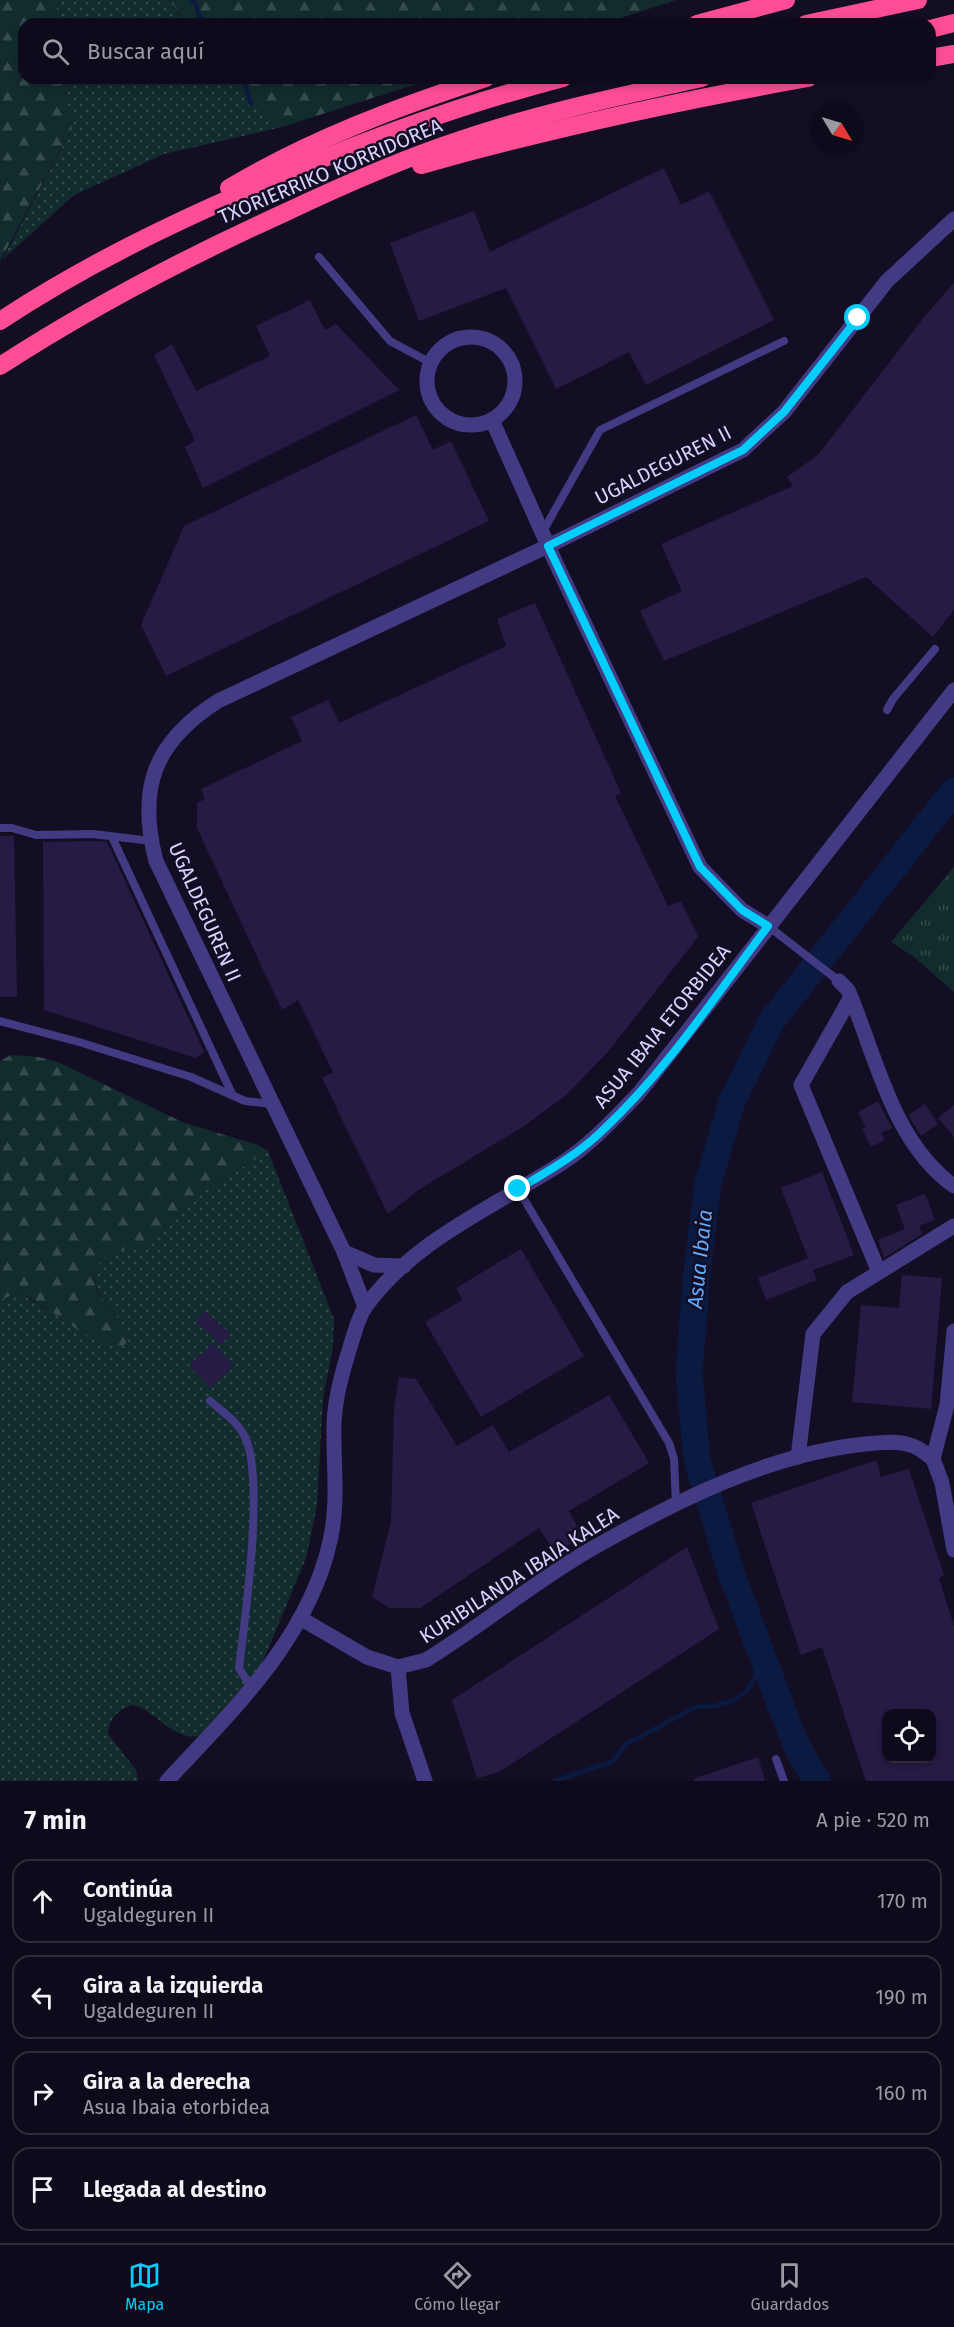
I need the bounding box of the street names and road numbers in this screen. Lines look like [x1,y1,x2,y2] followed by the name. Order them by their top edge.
[215,113,446,229] street label: TXORIERRIKO KORRIDOREA
[591,420,735,510] street label: UGALDEGUREN II
[164,839,246,985] street label: UGALDEGUREN II
[589,939,736,1113] street label: ASUA IBAIA ETORBIDEA
[415,1501,624,1648] street label: KURIBILANDA IBAIA KALEA

